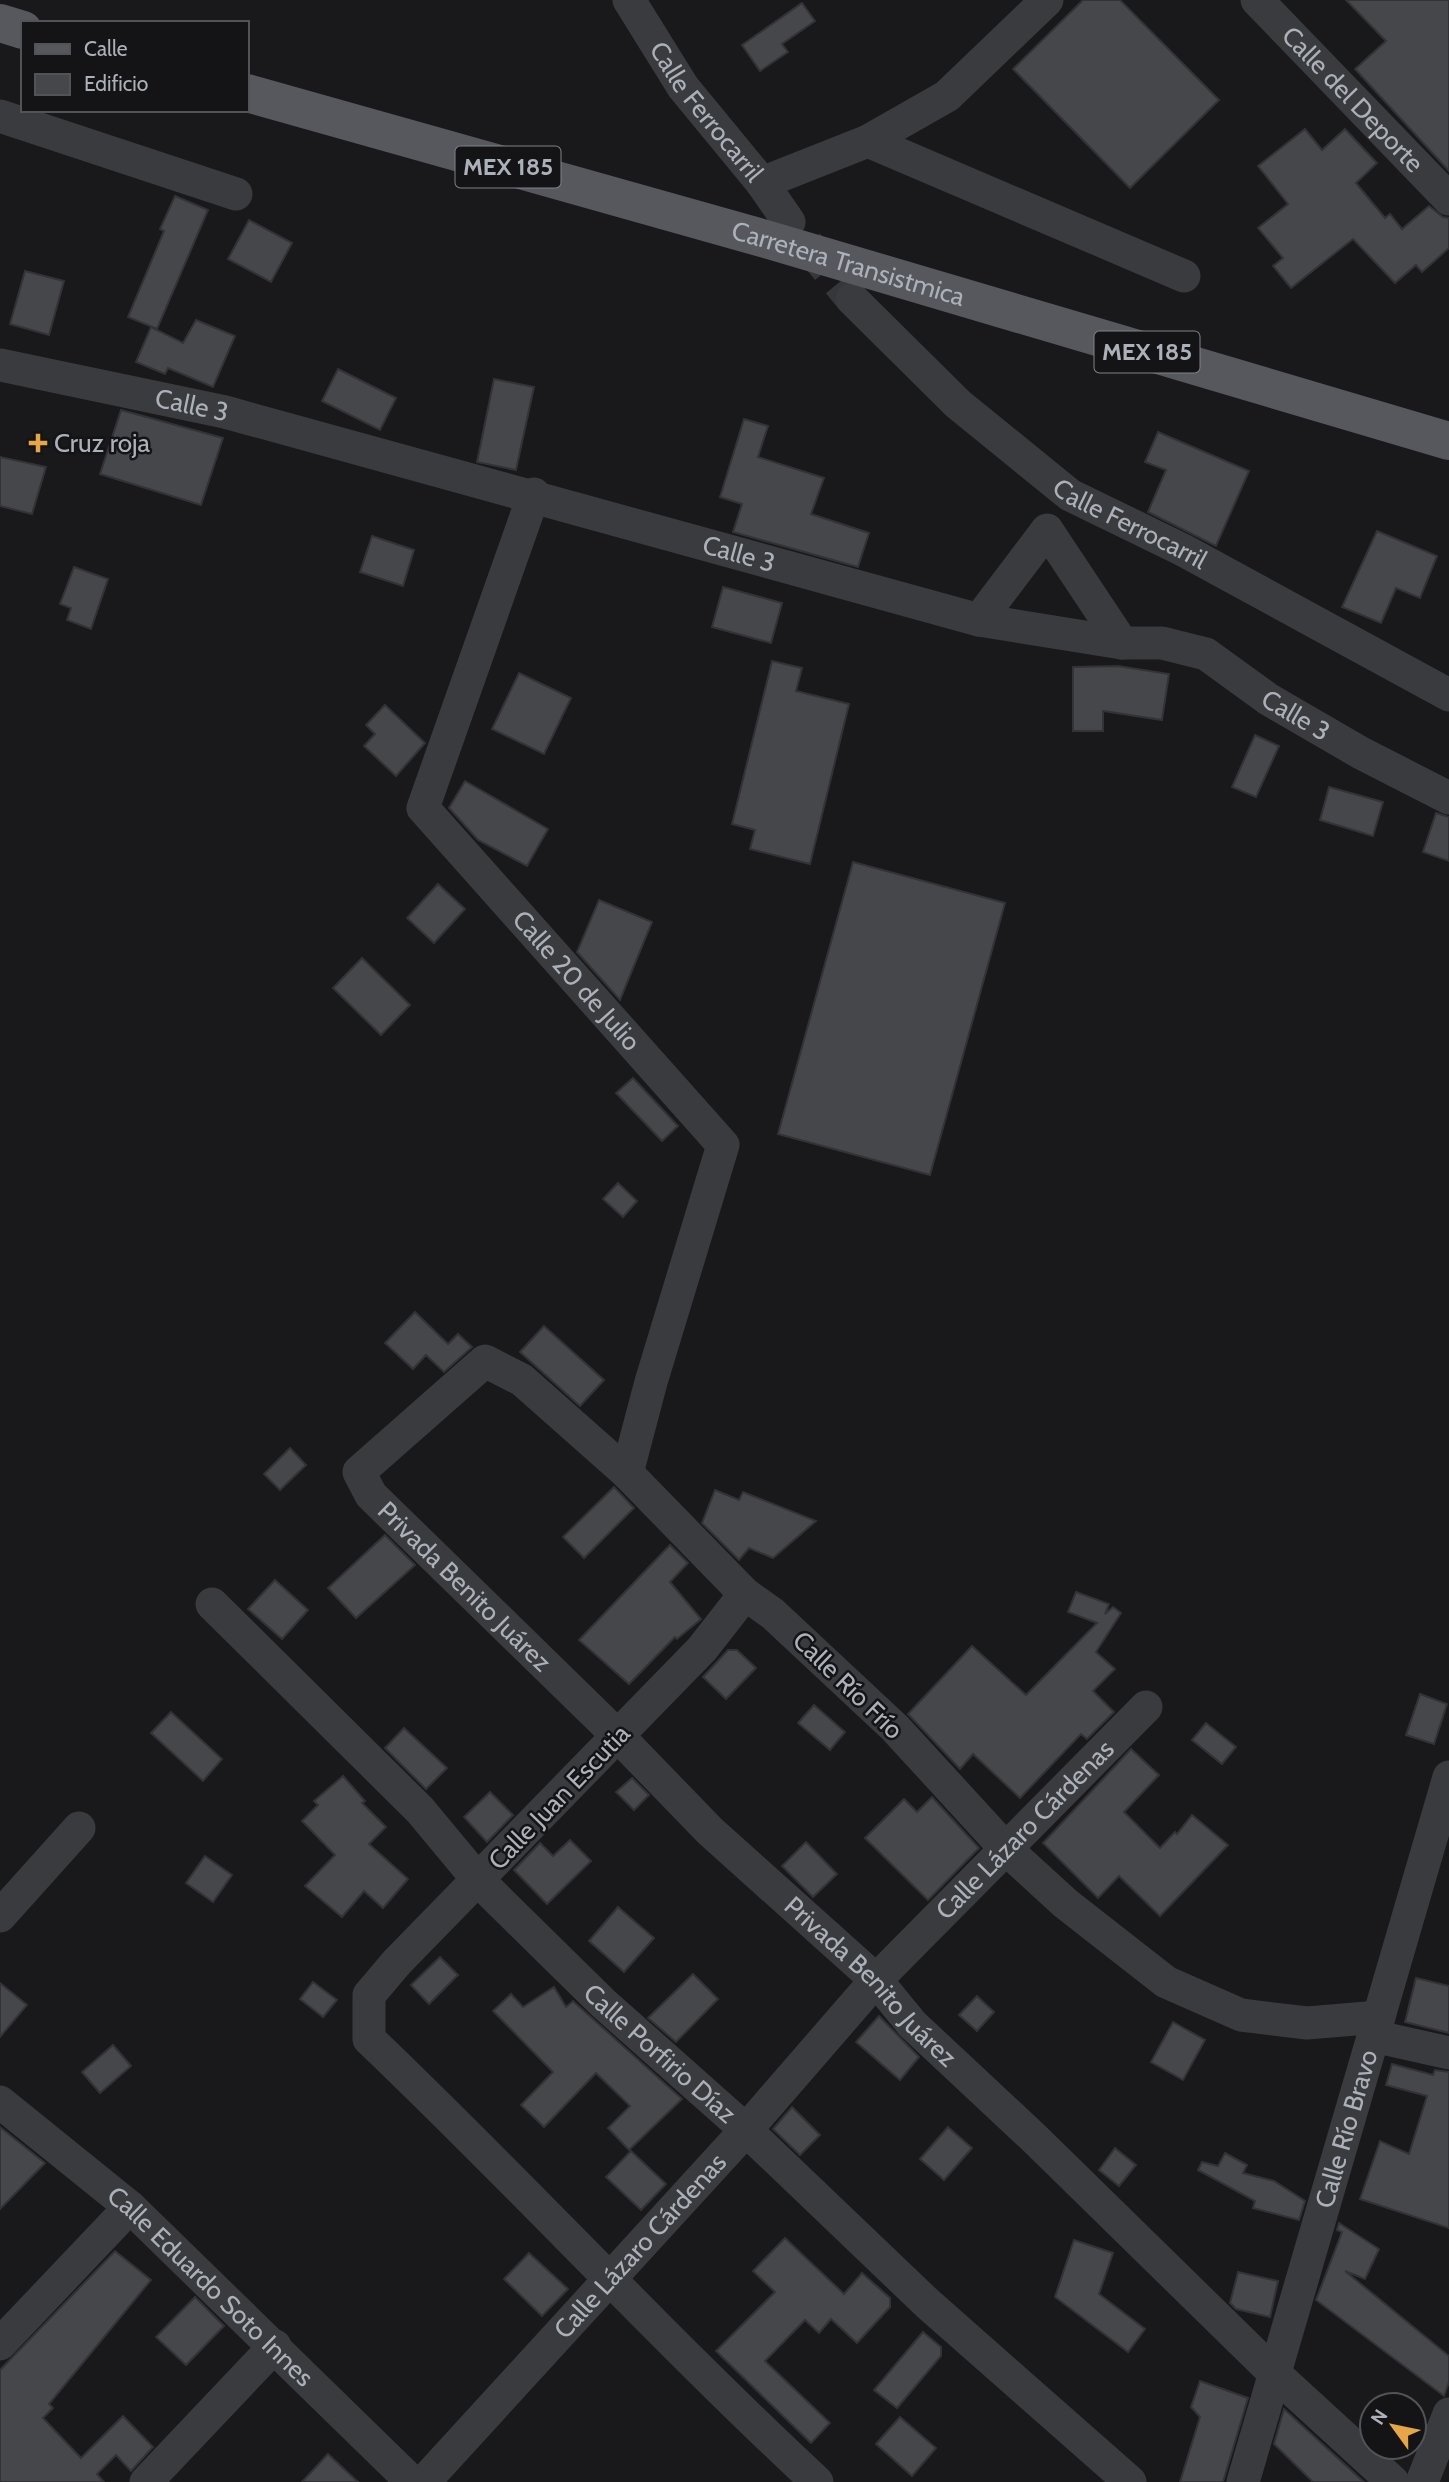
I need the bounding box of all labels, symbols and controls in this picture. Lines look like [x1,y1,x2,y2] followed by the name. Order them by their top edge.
[1275,20,1431,179] street label: Calle del Deporte
[21,21,248,112] legend
[84,36,128,61] text: Calle
[643,36,770,188] street label: Calle Ferrocarril
[84,71,148,96] text: Edificio
[456,146,560,188] road number: MEX 185
[728,214,969,313] street label: Carretera Transistmica
[1094,332,1200,372] road number: MEX 185
[152,382,231,428] street label: Calle 3
[54,427,150,459] place label: Cruz roja
[28,433,48,453] marker: Cruz roja
[1046,471,1213,576] street label: Calle Ferrocarril
[699,529,779,579] street label: Calle 3
[1256,683,1336,748] street label: Calle 3
[506,904,647,1057] street label: Calle 20 de Julio
[371,1495,558,1678] street label: Privada Benito Juárez
[786,1624,910,1746] street label: Calle Río Frío
[482,1717,637,1876] street label: Calle Juan Escutia
[929,1733,1121,1926] street label: Calle Lázaro Cárdenas
[778,1890,964,2074] street label: Privada Benito Juárez
[577,1977,743,2130] street label: Calle Porfirio Díaz
[1308,2046,1384,2212] street label: Calle Río Bravo
[547,2146,733,2345] street label: Calle Lázaro Cárdenas
[101,2179,320,2393] street label: Calle Eduardo Soto Innes
[1358,2391,1428,2461] north arrow
[1366,2405,1392,2429] text: N

